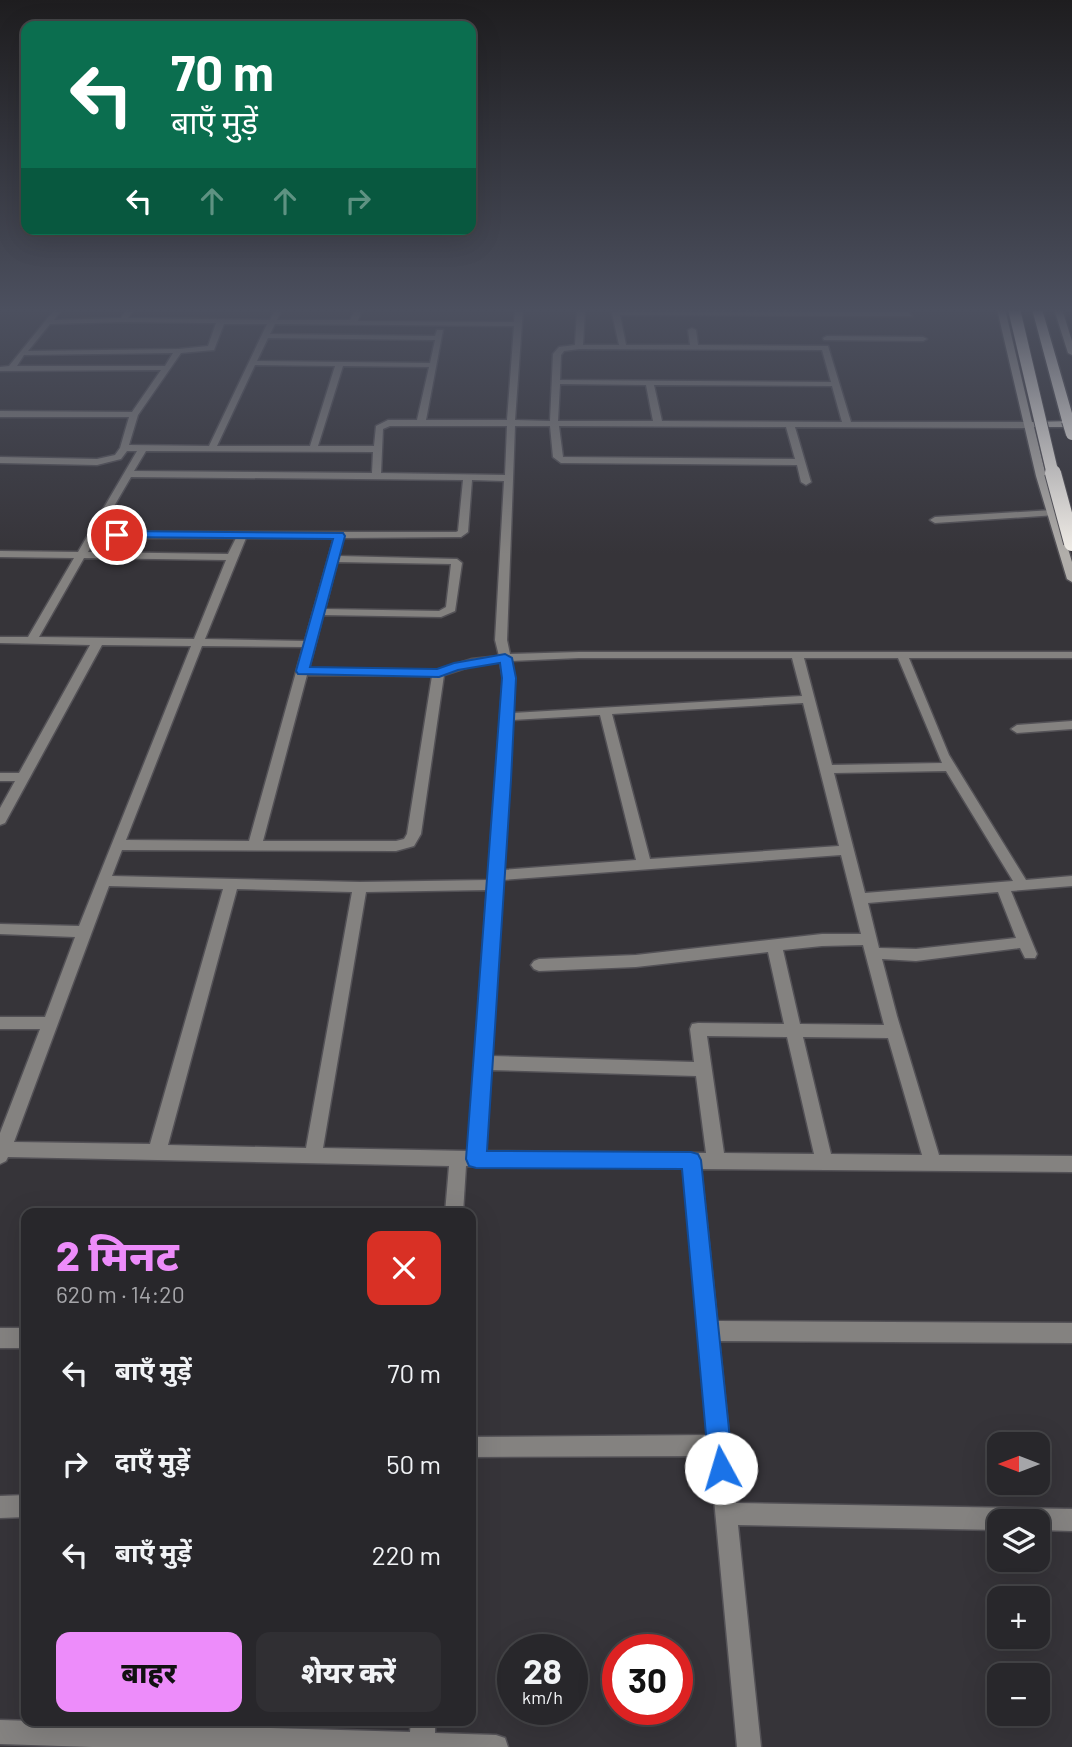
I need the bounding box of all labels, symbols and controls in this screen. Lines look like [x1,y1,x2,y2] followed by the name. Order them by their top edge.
[171,42,274,101] text: 70 m
[56,49,147,140] icon: left
[171,102,258,140] text: बाएँ मुड़ें
[120,182,158,220] icon: left
[193,182,231,220] icon: ahead
[266,182,304,220] icon: ahead
[339,182,377,220] icon: right
[87,505,147,565] pin
[98,516,136,554] icon: arrive
[56,1229,179,1279] text: 2 मिनट
[367,1231,441,1305] button: close
[56,1280,185,1308] text: 620 m · 14:20
[56,1354,94,1392] icon: left
[115,1354,192,1385] text: बाएँ मुड़ें
[387,1357,441,1388] text: 70 m
[684,1431,758,1505] position arrow
[987,1432,1050,1494] north arrow
[987,1432,1050,1726] map controls
[56,1445,94,1483] icon: right
[115,1445,190,1476] text: दाएँ मुड़ें
[386,1448,441,1479] text: 50 m
[987,1509,1050,1572] button: layers
[56,1536,94,1574] icon: left
[115,1536,192,1567] text: बाएँ मुड़ें
[372,1539,441,1570] text: 220 m
[987,1586,1050,1649] button: +
[56,1632,242,1712] button: बाहर
[256,1632,441,1712] button: शेयर करें
[602,1634,693,1725] speed limit sign: 30
[523,1649,562,1691] text: 28
[987,1663,1050,1726] button: −
[522,1686,563,1708] text: km/h

